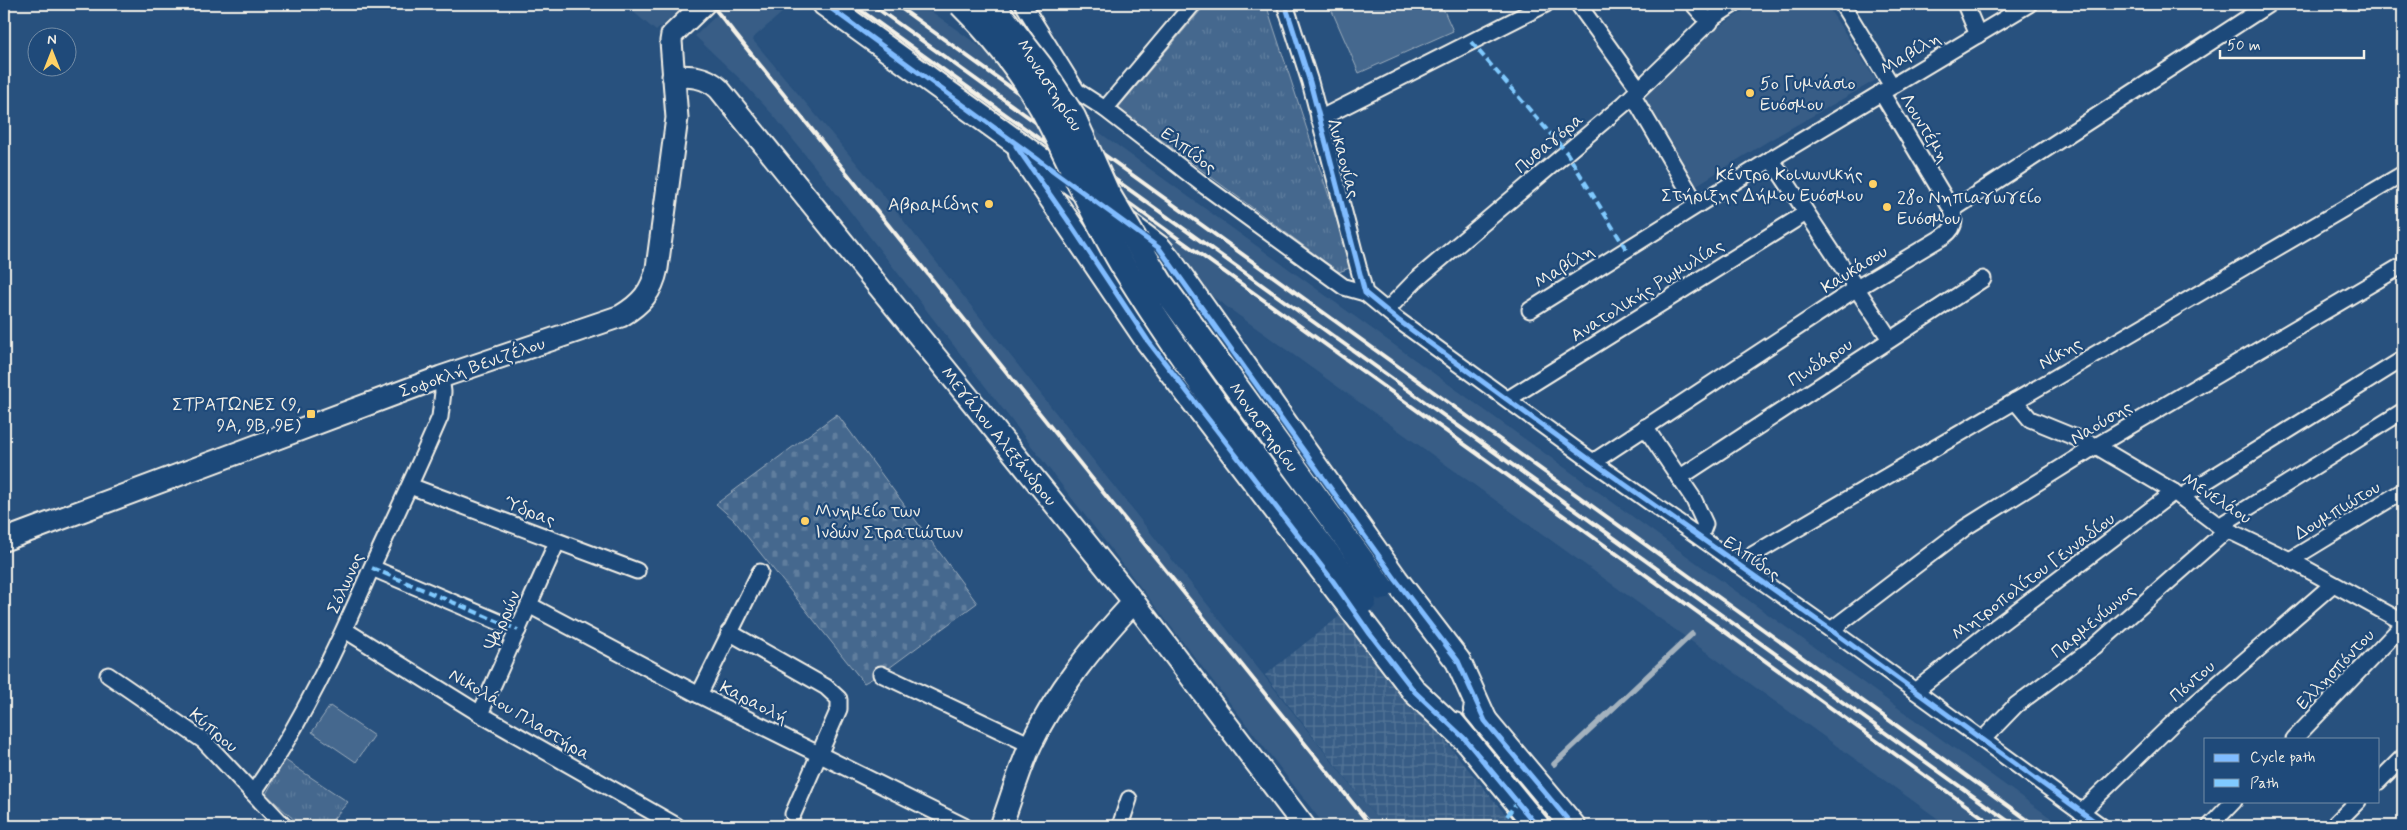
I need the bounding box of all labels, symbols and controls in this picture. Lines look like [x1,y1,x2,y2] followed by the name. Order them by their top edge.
[1876,27,1945,81] street label: Μαβίλη
[28,28,78,78] north arrow
[2220,28,2363,60] scale bar
[47,31,57,49] text: N
[1010,35,1088,136] street label: Μοναστηρίου
[2227,36,2261,56] text: 50 m
[1760,72,1856,117] place label: 5ο Γυμνάσιο Ευόσμου
[1744,87,1756,99] marker: 5ο Γυμνάσιο Ευόσμου
[1894,89,1955,168] street label: Λουντέμη
[1510,108,1589,180] street label: Πυθαγόρα
[1321,116,1365,201] street label: Λυκαονίας
[1155,122,1221,180] street label: Ελπίδος
[1661,162,1863,208] place label: Κέντρο Κοινωνικής Στήριξης Δήμου Ευόσμου
[1867,178,1879,190] marker: Κέντρο Κοινωνικής Στήριξης Δήμου Ευόσμου
[1897,186,2042,231] place label: 28ο Νηπιαγωγείο Ευόσμου
[888,193,979,217] place label: Αβραμίδης
[983,198,995,210] marker: Αβραμίδης
[1881,201,1893,213] marker: 28ο Νηπιαγωγείο Ευόσμου
[1566,234,1729,348] street label: Ανατολικής Ρωμυλίας
[1530,239,1599,295] street label: Μαβίλη
[1817,240,1892,300] street label: Καυκάσου
[396,331,548,404] street label: Σοφοκλή Βενιζέλου
[2034,332,2087,376] street label: Νίκης
[1783,333,1858,393] street label: Πινδάρου
[934,362,1062,511] street label: Μεγάλου Αλεξάνδρου
[1222,378,1304,477] street label: Μοναστηρίου
[172,393,302,438] place label: ΣΤΡΑΤΩΝΕΣ (9, 9Α, 9Β, 9Ε)
[2066,395,2137,451] street label: Ναούσης
[305,408,317,420] marker: ΣΤΡΑΤΩΝΕΣ (9, 9Α, 9Β, 9Ε)
[2177,467,2256,530] street label: Μενελάου
[2290,476,2385,546] street label: Δουμπιώτου
[501,491,559,533] street label: Ύδρας
[815,500,963,545] place label: Μνημείο των Ινδών Στρατιώτων
[1947,507,2120,646] street label: Μητροπολίτου Γενναδίου
[799,515,811,527] marker: Μνημείο των Ινδών Στρατιώτων
[1718,531,1785,587] street label: Ελπίδος
[322,549,370,618] street label: Σόλωνος
[2046,579,2141,664] street label: Παρμενίωνος
[479,587,527,655] street label: Ψαρρών
[2291,624,2380,715] street label: Ελλησπόντου
[2165,655,2221,708] street label: Πόντου
[444,663,595,767] street label: Νικολάου Πλαστήρα
[715,676,792,730] street label: Καραολή
[184,703,243,759] street label: Κύπρου
[2204,738,2380,802] legend
[2250,748,2315,768] text: Cycle path
[2250,774,2279,794] text: Path

